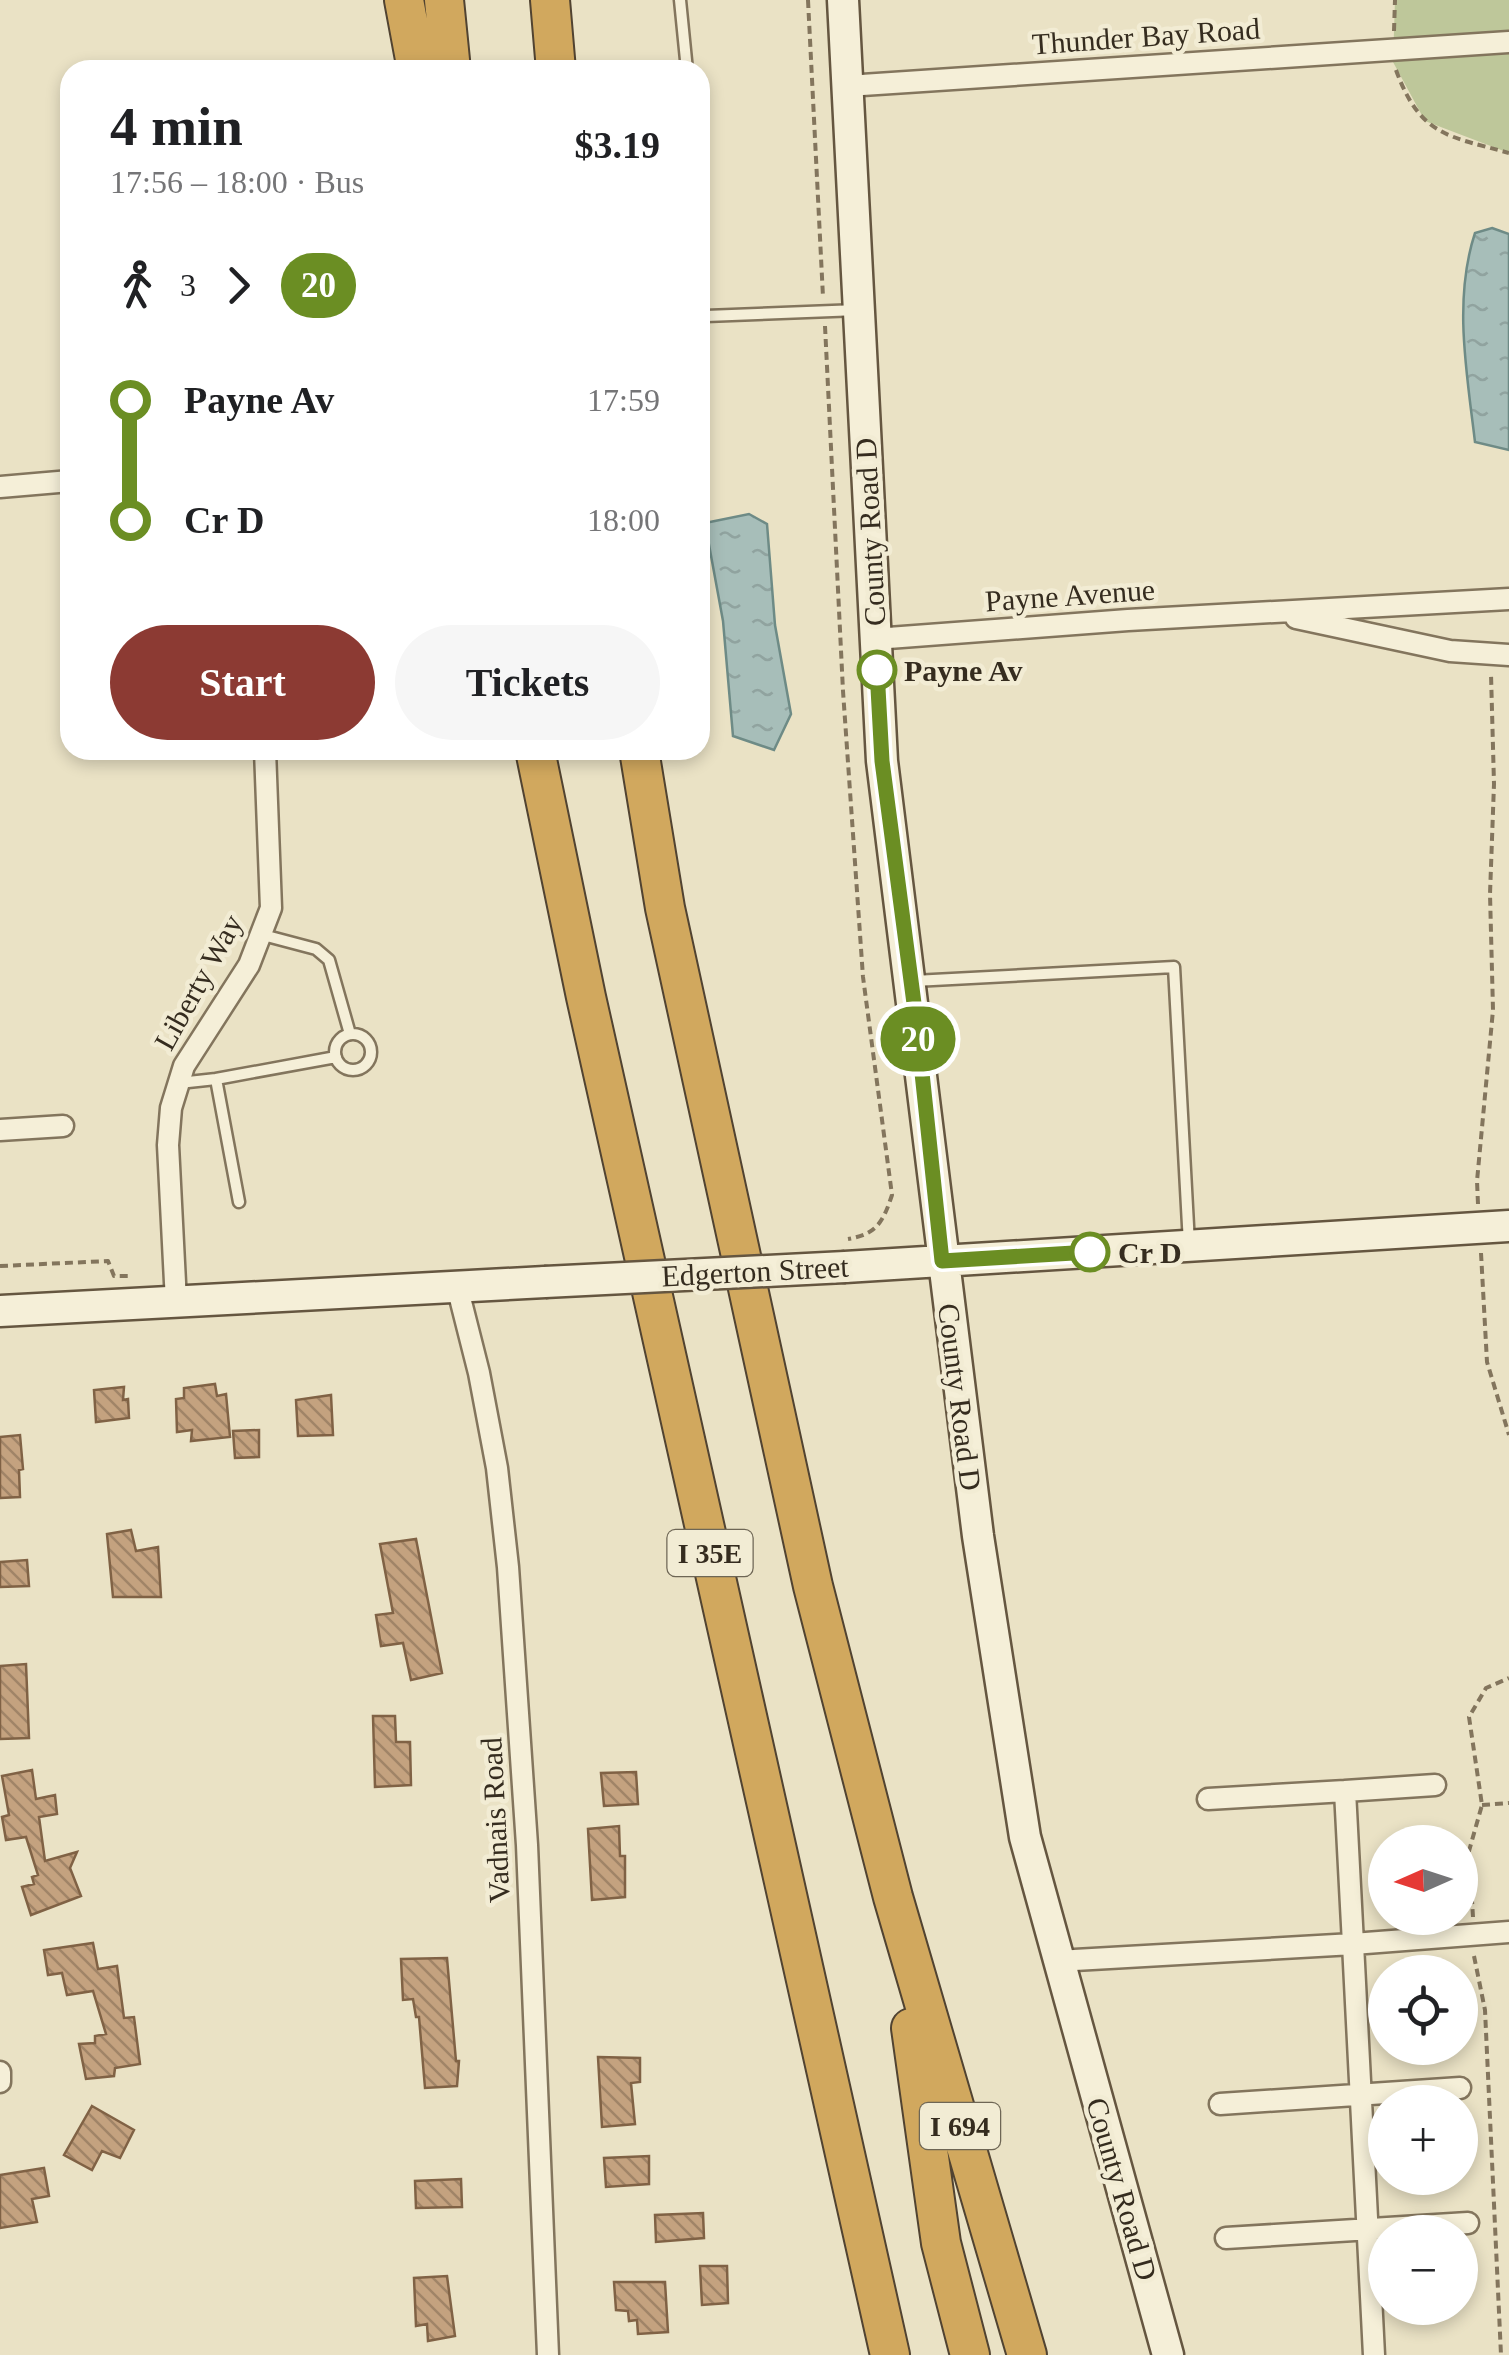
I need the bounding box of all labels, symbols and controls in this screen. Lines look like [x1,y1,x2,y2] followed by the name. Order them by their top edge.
[1031,12,1261,60] street label: Thunder Bay Road
[110,96,243,157] text: 4 min
[575,124,660,166] text: $3.19
[110,164,364,200] text: 17:56 – 18:00 · Bus
[110,258,165,313] icon: walk
[211,258,266,313] icon: forward
[301,266,336,305] text: 20
[180,267,196,303] text: 3
[184,379,334,421] text: Payne Av
[587,382,660,418] text: 17:59
[849,437,891,627] street label: County Road D
[184,499,265,541] text: Cr D
[587,502,660,538] text: 18:00
[984,573,1156,617] street label: Payne Avenue
[110,625,375,740] button: Start
[395,625,660,740] button: Tickets
[858,651,896,689] marker: Payne Av
[904,654,1023,687] place label: Payne Av
[147,909,249,1055] street label: Liberty Way
[873,1006,963,1072] line badge: 20
[901,1020,936,1059] text: 20
[1071,1233,1109,1271] marker: Cr D
[1118,1236,1182,1269] place label: Cr D
[661,1250,850,1292] street label: Edgerton Street
[932,1302,988,1492] street label: County Road D
[668,1530,752,1576] road number: I 35E
[474,1736,516,1904] street label: Vadnais Road
[1368,1825,1478,1935] north arrow
[1368,1825,1478,2325] map controls
[1368,1955,1478,2065] button: locate
[1368,2085,1478,2195] button: +
[1080,2094,1164,2284] street label: County Road D
[920,2103,1000,2149] road number: I 694
[1368,2215,1478,2325] button: −

